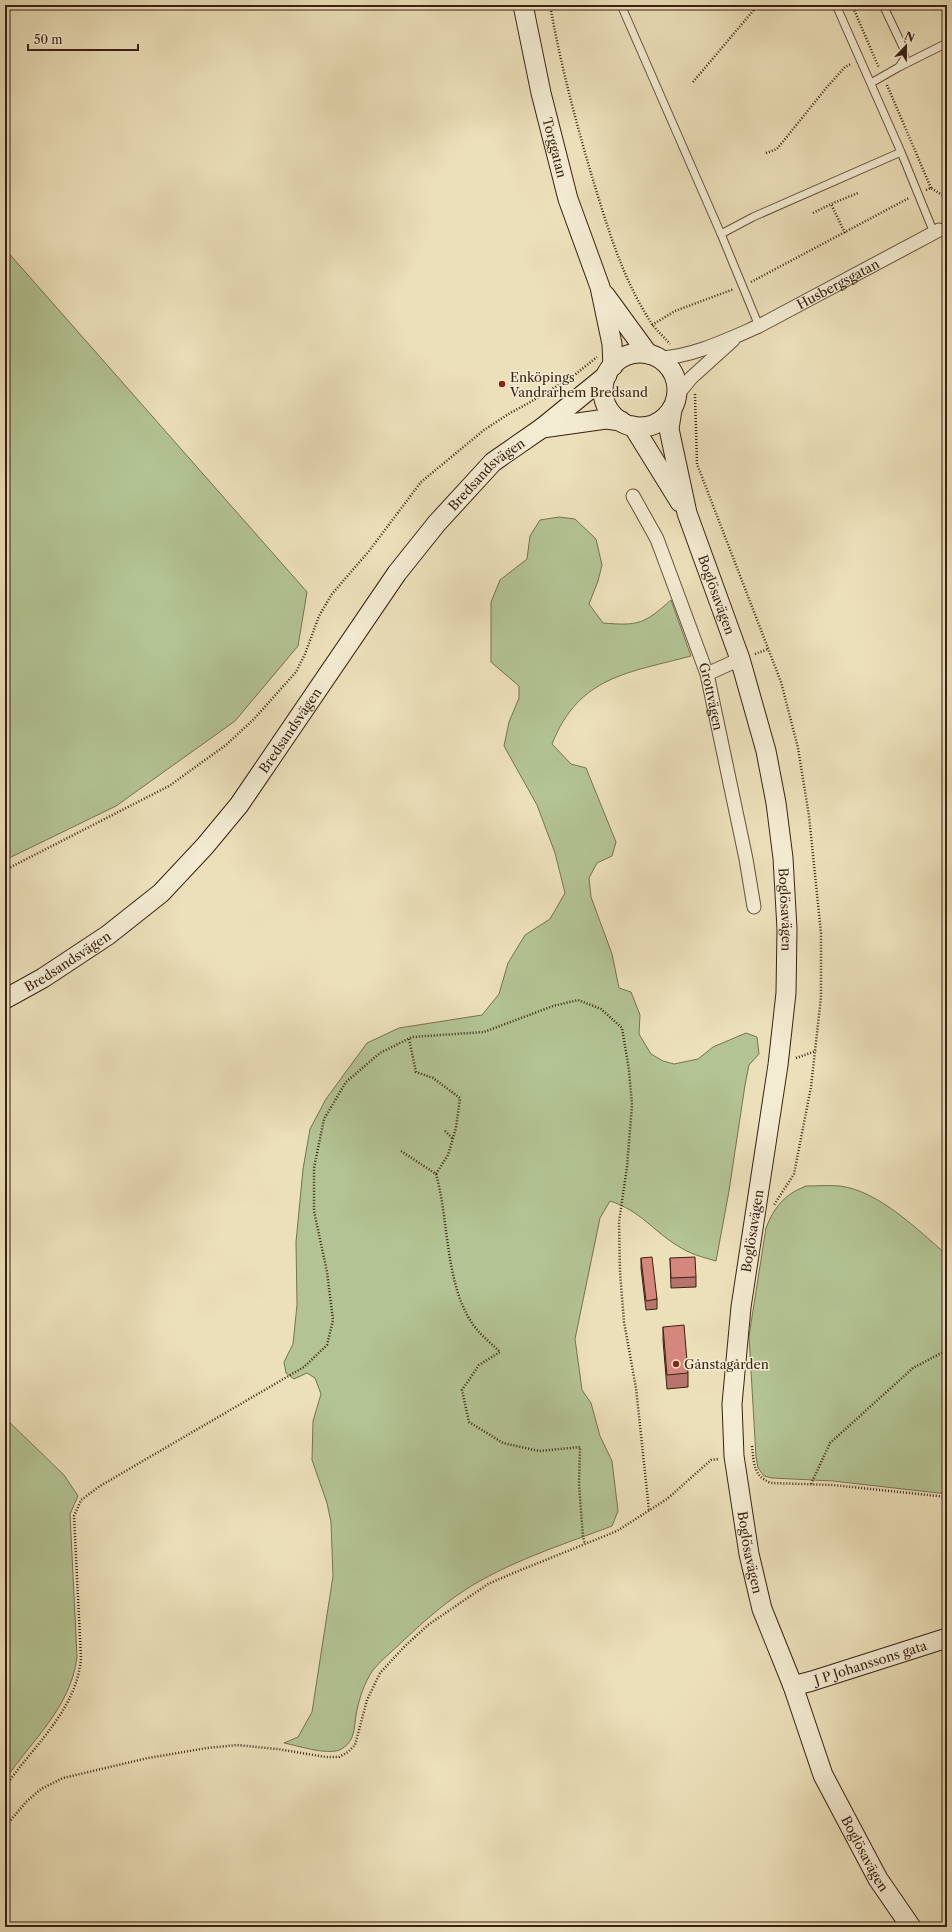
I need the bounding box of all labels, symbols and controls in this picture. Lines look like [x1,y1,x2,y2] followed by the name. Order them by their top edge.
[28,26,138,52] scale bar
[886,26,926,66] north arrow
[903,28,917,45] text: N
[34,32,63,47] text: 50 m
[539,115,570,179] street label: Torggatan
[794,255,882,312] street label: Husbergsgatan
[509,369,648,400] place label: Enköpings Vandrarhem Bredsand
[497,379,507,389] marker: Enköpings Vandrarhem Bredsand
[445,435,528,514] street label: Bredsandsvägen
[695,553,738,637] street label: Boglösavägen
[695,660,727,732] street label: Grottvägen
[255,685,324,776] street label: Bredsandsvägen
[776,867,795,951] street label: Boglösavägen
[21,928,114,995] street label: Bredsandsvägen
[738,1188,766,1274] street label: Boglösavägen
[684,1356,769,1372] place label: Gånstagården
[671,1359,681,1369] marker: Gånstagården
[735,1510,766,1595] street label: Boglösavägen
[810,1637,929,1688] street label: J P Johanssons gata
[838,1813,892,1895] street label: Boglösavägen

